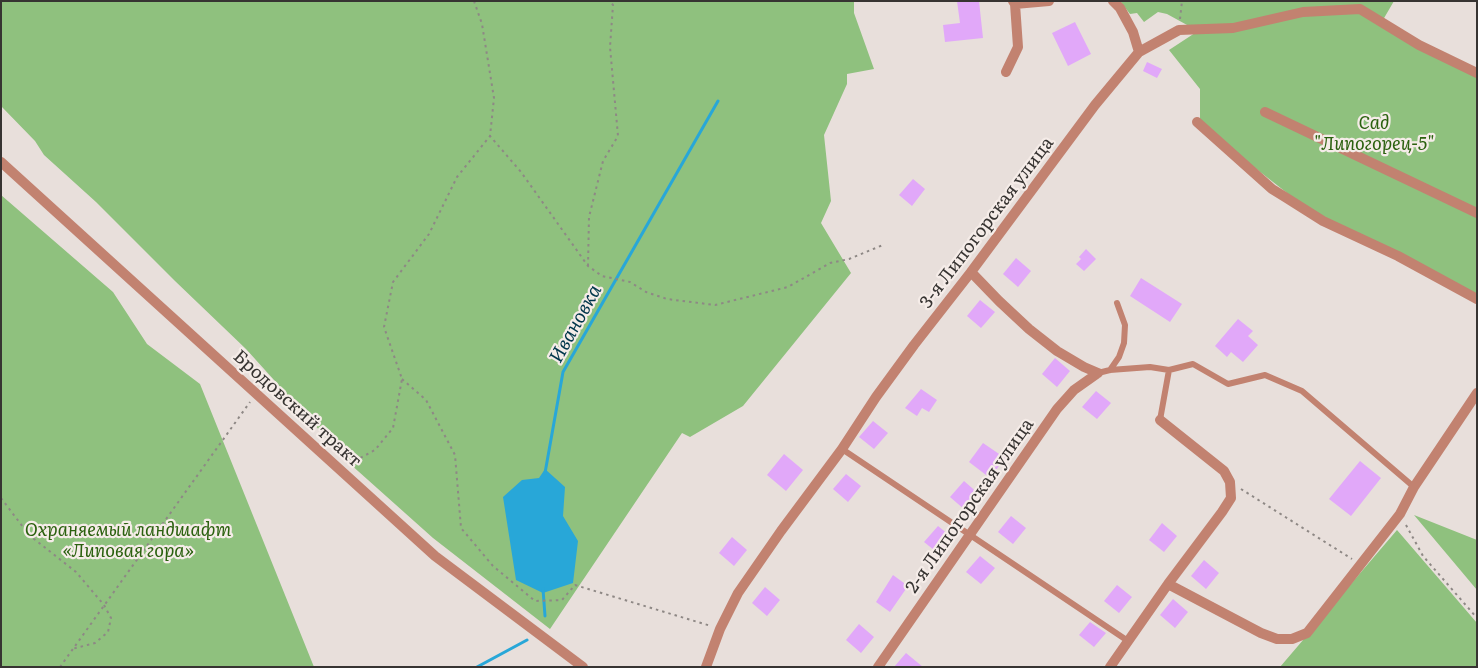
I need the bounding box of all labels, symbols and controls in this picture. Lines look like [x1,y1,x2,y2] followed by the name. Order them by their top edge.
[1314,113,1434,156] park label: Сад "Липогорец-5"
[916,133,1058,313] street label: 3-я Липогорская улица
[545,281,607,367] water label: Ивановка
[228,346,366,472] street label: Бродовский тракт
[901,415,1039,597] street label: 2-я Липогорская улица
[25,520,231,562] park label: Охраняемый ландшафт «Липовая гора»

